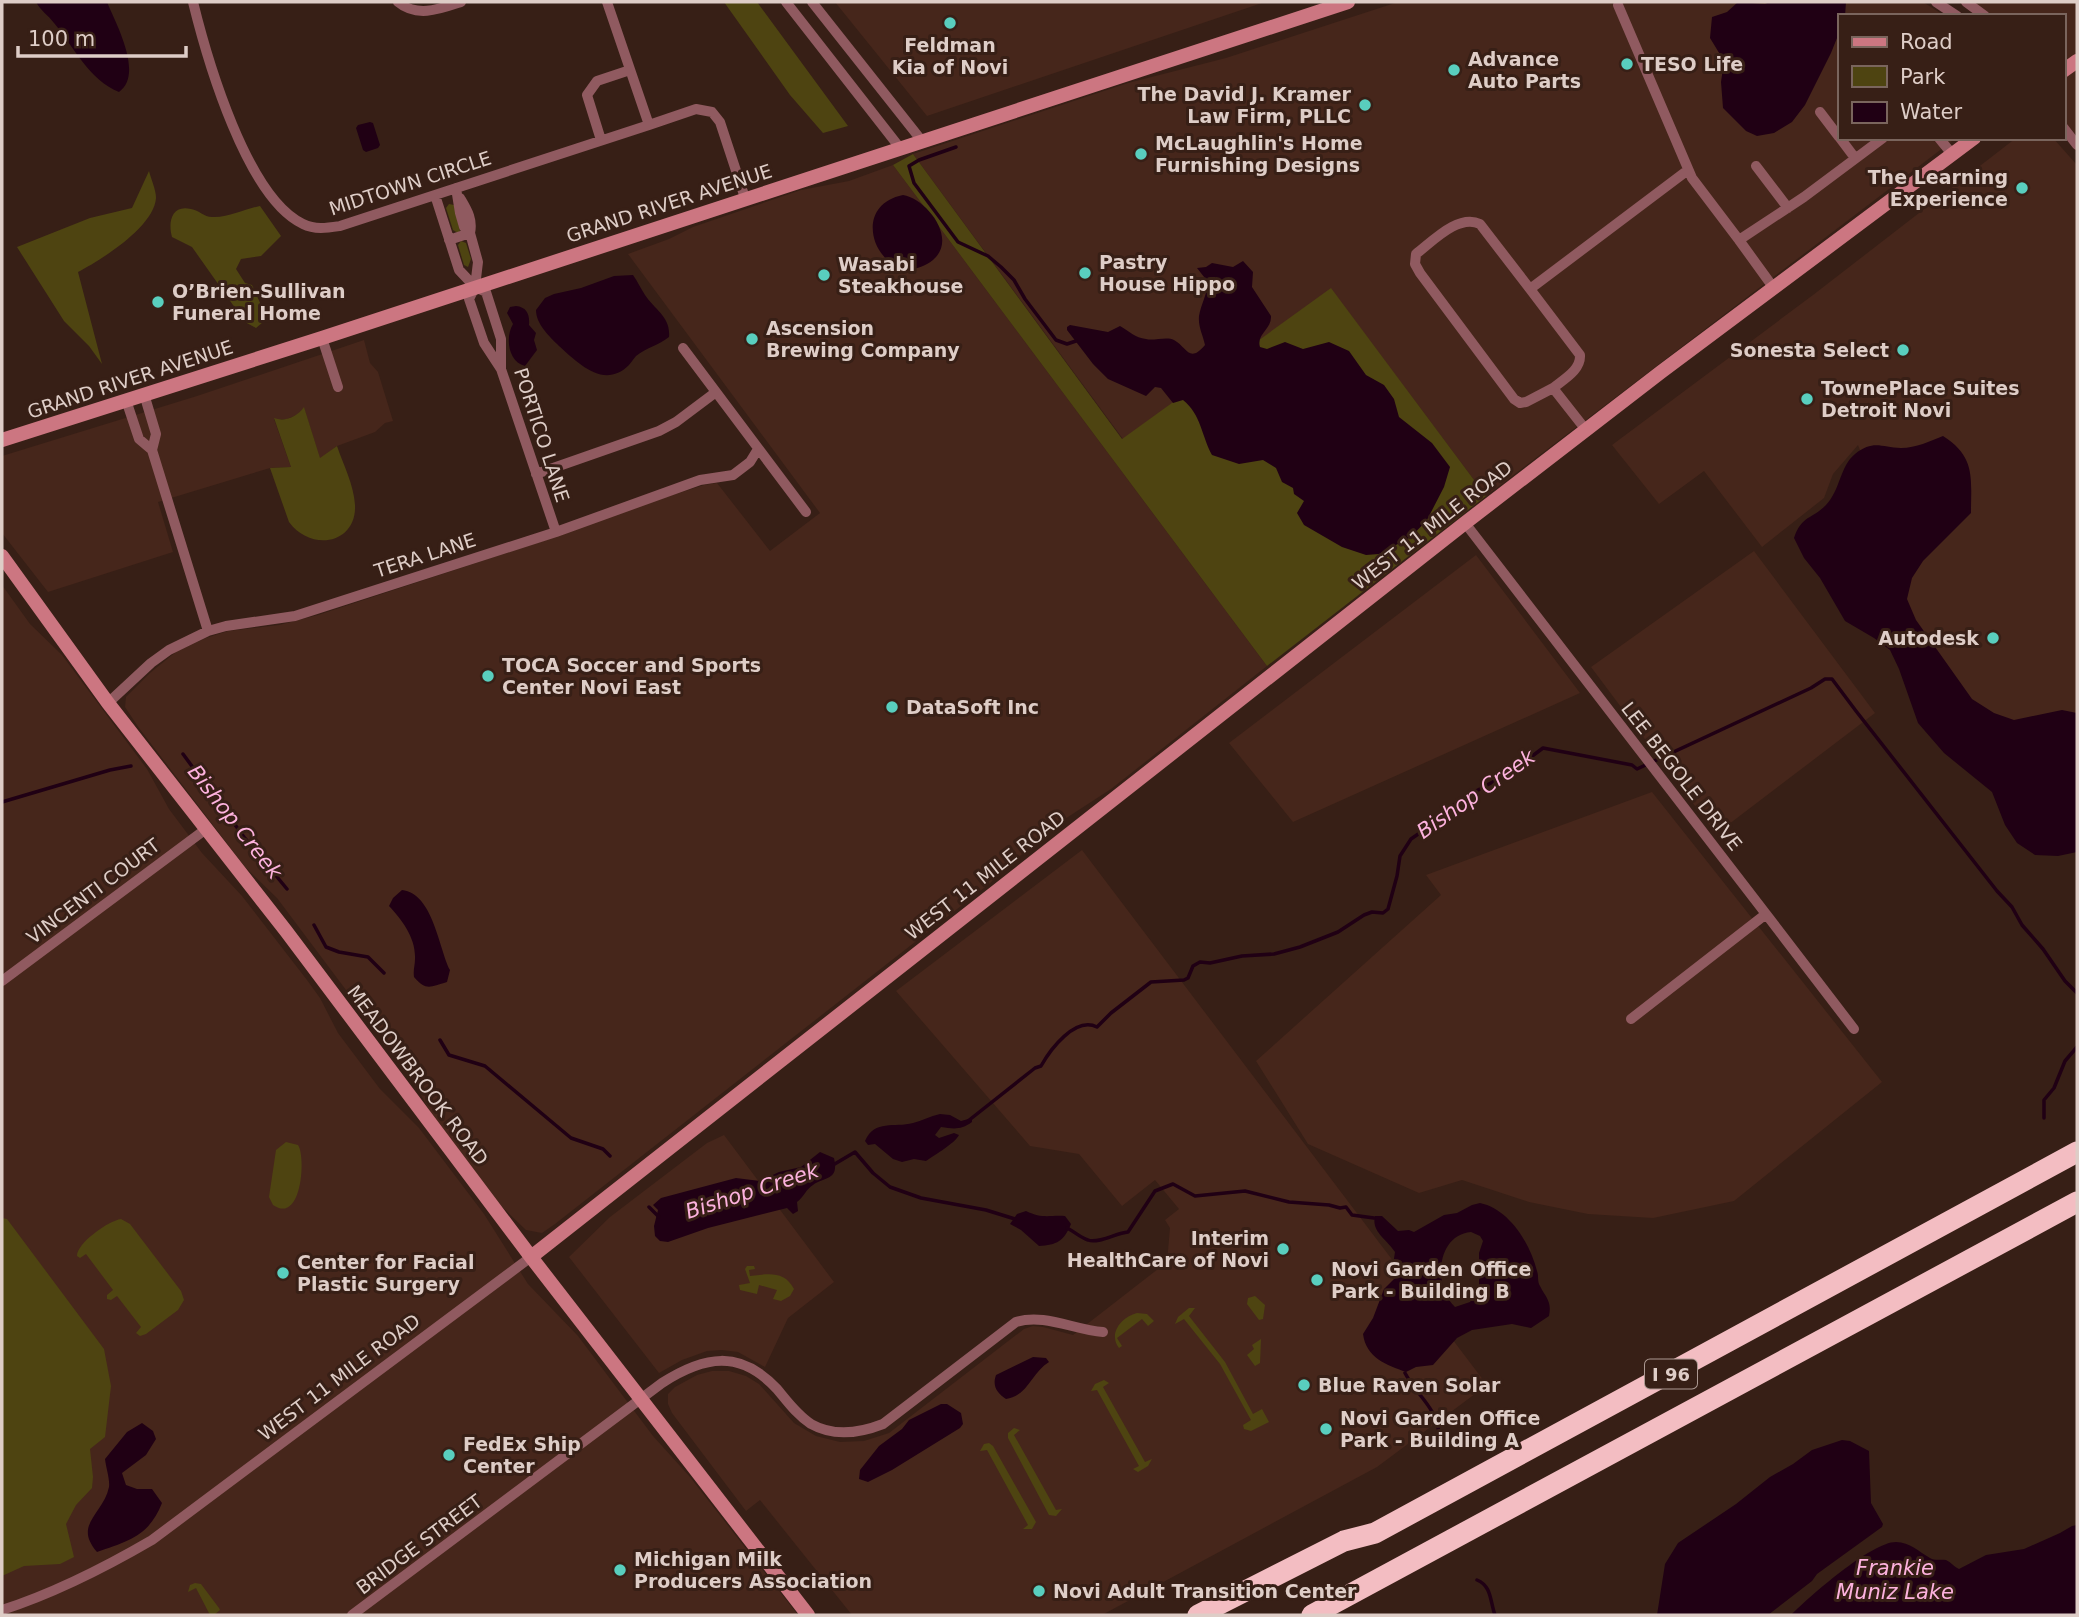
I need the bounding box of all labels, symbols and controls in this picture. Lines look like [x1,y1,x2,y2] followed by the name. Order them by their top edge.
[18,14,186,58] scale bar
[1838,14,2065,140] legend
[942,15,958,31] marker: Feldman Kia of Novi
[28,27,95,51] text: 100 m
[1900,30,1953,54] text: Road
[892,34,1008,78] place label: Feldman Kia of Novi
[1468,48,1581,92] place label: Advance Auto Parts
[1641,53,1743,75] place label: TESO Life
[1619,56,1635,72] marker: TESO Life
[1446,62,1462,78] marker: Advance Auto Parts
[1900,65,1946,89] text: Park
[1137,83,1352,127] place label: The David J. Kramer Law Firm, PLLC
[1357,97,1373,113] marker: The David J. Kramer Law Firm, PLLC
[1900,100,1962,124] text: Water
[1155,132,1363,176] place label: McLaughlin's Home Furnishing Designs
[326,146,494,220] street label: MIDTOWN CIRCLE
[1133,146,1149,162] marker: McLaughlin's Home Furnishing Designs
[563,159,775,247] street label: GRAND RIVER AVENUE
[1868,166,2008,210] place label: The Learning Experience
[2014,180,2030,196] marker: The Learning Experience
[1099,251,1235,295] place label: Pastry House Hippo
[838,253,963,297] place label: Wasabi Steakhouse
[1077,265,1093,281] marker: Pastry House Hippo
[816,267,832,283] marker: Wasabi Steakhouse
[172,280,346,324] place label: O’Brien-Sullivan Funeral Home
[150,294,166,310] marker: O’Brien-Sullivan Funeral Home
[766,317,960,361] place label: Ascension Brewing Company
[744,331,760,347] marker: Ascension Brewing Company
[24,335,236,423] street label: GRAND RIVER AVENUE
[1730,339,1889,361] place label: Sonesta Select
[1895,342,1911,358] marker: Sonesta Select
[510,365,574,505] street label: PORTICO LANE
[1821,377,2019,421] place label: TownePlace Suites Detroit Novi
[1799,391,1815,407] marker: TownePlace Suites Detroit Novi
[1348,456,1516,594] street label: WEST 11 MILE ROAD
[371,528,478,582] street label: TERA LANE
[1878,627,1979,649] place label: Autodesk
[1985,630,2001,646] marker: Autodesk
[502,654,761,698] place label: TOCA Soccer and Sports Center Novi East
[480,668,496,684] marker: TOCA Soccer and Sports Center Novi East
[906,696,1039,718] place label: DataSoft Inc
[1617,697,1747,855] street label: LEE BEGOLE DRIVE
[884,699,900,715] marker: DataSoft Inc
[1412,744,1540,844] water label: Bishop Creek
[183,760,288,885] water label: Bishop Creek
[901,806,1069,944] street label: WEST 11 MILE ROAD
[22,834,164,948] street label: VINCENTI COURT
[343,981,493,1169] street label: MEADOWBROOK ROAD
[682,1158,822,1224] water label: Bishop Creek
[1067,1227,1269,1271] place label: Interim HealthCare of Novi
[1275,1241,1291,1257] marker: Interim HealthCare of Novi
[297,1251,474,1295] place label: Center for Facial Plastic Surgery
[1331,1258,1531,1302] place label: Novi Garden Office Park - Building B
[275,1265,291,1281] marker: Center for Facial Plastic Surgery
[1309,1272,1325,1288] marker: Novi Garden Office Park - Building B
[254,1309,424,1445] street label: WEST 11 MILE ROAD
[1645,1359,1697,1388] road number: I 96
[1318,1374,1501,1396] place label: Blue Raven Solar
[1296,1377,1312,1393] marker: Blue Raven Solar
[1340,1407,1540,1451] place label: Novi Garden Office Park - Building A
[1318,1421,1334,1437] marker: Novi Garden Office Park - Building A
[463,1433,581,1477] place label: FedEx Ship Center
[441,1447,457,1463] marker: FedEx Ship Center
[352,1489,487,1598] street label: BRIDGE STREET
[634,1548,872,1592] place label: Michigan Milk Producers Association
[1836,1556,1954,1604] water label: Frankie Muniz Lake
[612,1562,628,1578] marker: Michigan Milk Producers Association
[1053,1580,1357,1602] place label: Novi Adult Transition Center
[1031,1583,1047,1599] marker: Novi Adult Transition Center

